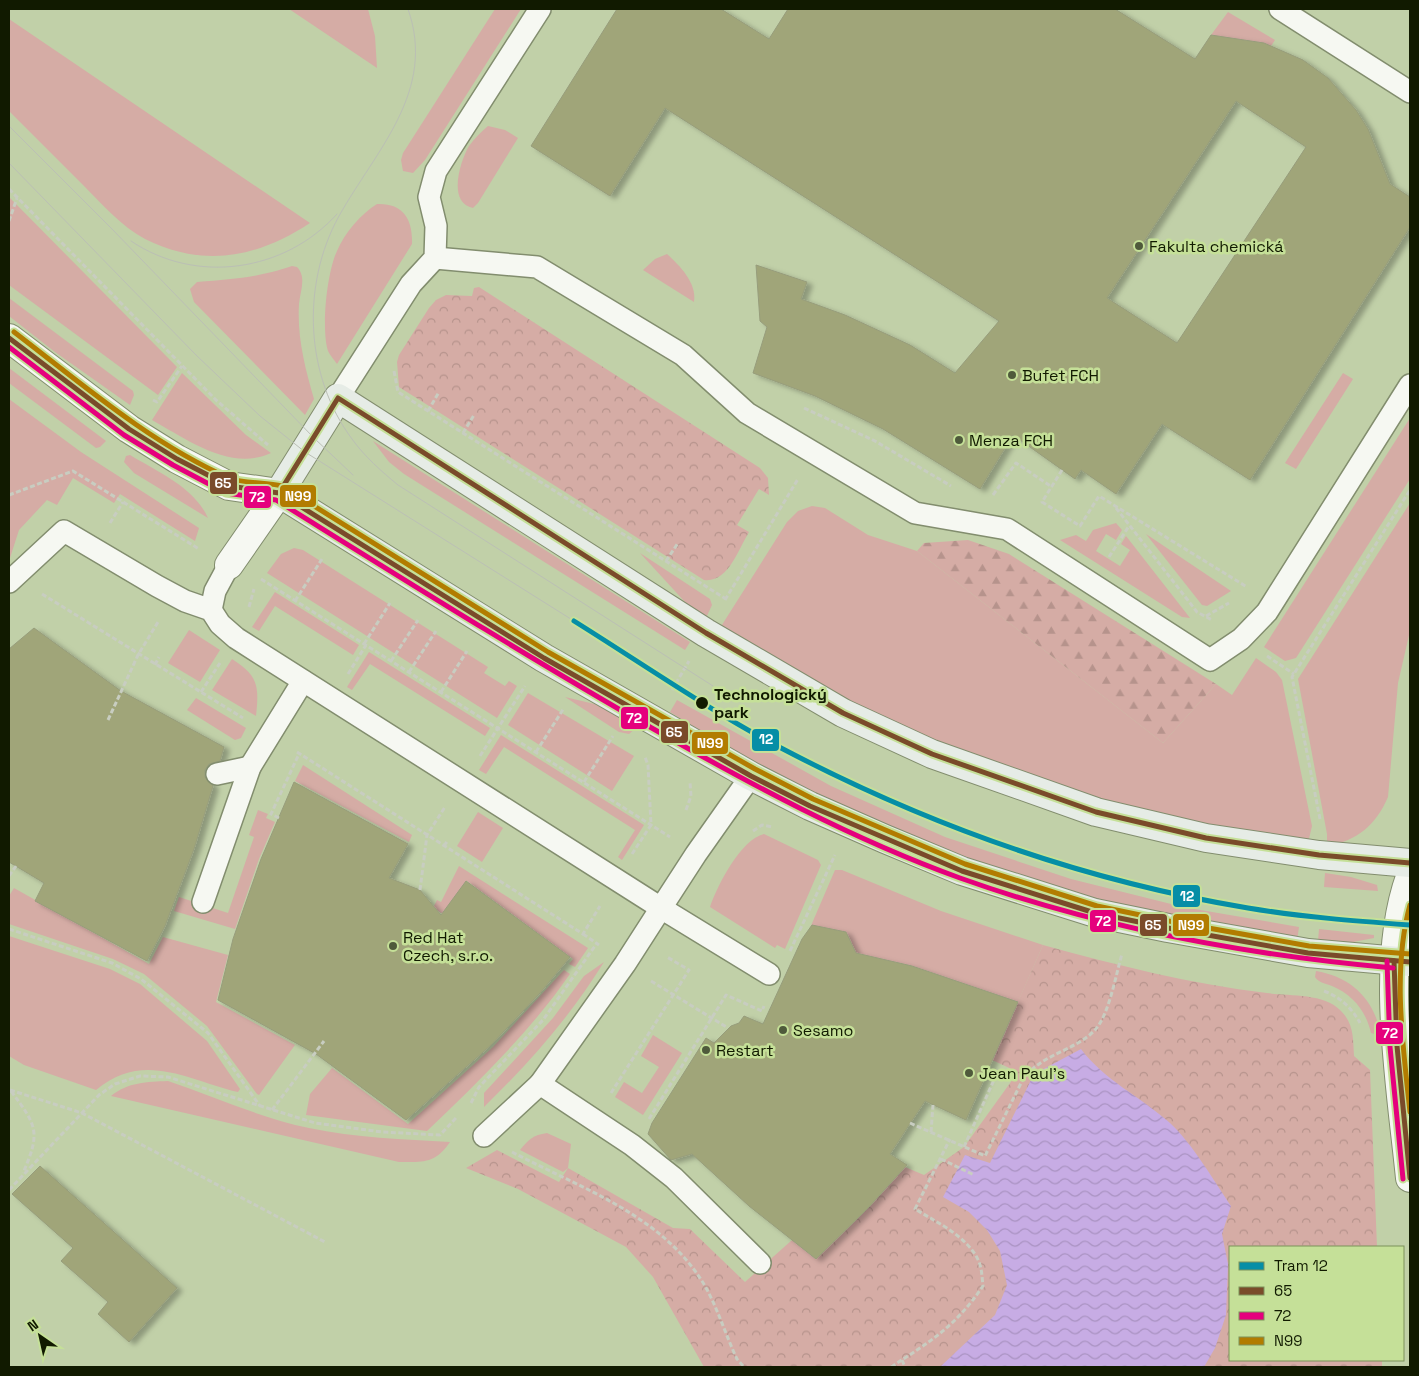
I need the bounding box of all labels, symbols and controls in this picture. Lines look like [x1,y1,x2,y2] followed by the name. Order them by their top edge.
[1149,236,1283,257] place label: Fakulta chemická
[1133,240,1145,252] marker: Fakulta chemická
[1022,365,1099,386] place label: Bufet FCH
[1006,369,1018,381] marker: Bufet FCH
[969,430,1053,451] place label: Menza FCH
[953,434,965,446] marker: Menza FCH
[209,471,238,495] line badge: 65
[214,474,232,492] text: 65
[279,484,317,508] line badge: N99
[243,485,272,509] line badge: 72
[285,487,311,505] text: N99
[249,488,265,506] text: 72
[714,684,827,723] place label: Technologický park
[694,695,710,711] marker: Technologický park
[620,706,649,730] line badge: 72
[626,709,642,727] text: 72
[660,720,689,744] line badge: 65
[665,723,683,741] text: 65
[751,728,780,752] line badge: 12
[759,730,773,748] text: 12
[691,731,729,755] line badge: N99
[697,734,723,752] text: N99
[1172,884,1201,908] line badge: 12
[1180,887,1194,905] text: 12
[1089,909,1117,933] line badge: 72
[1095,912,1111,930] text: 72
[1139,913,1168,937] line badge: 65
[1172,913,1210,937] line badge: N99
[1144,916,1162,934] text: 65
[1178,916,1204,934] text: N99
[403,927,493,966] place label: Red Hat Czech, s.r.o.
[387,940,399,952] marker: Red Hat Czech, s.r.o.
[793,1020,854,1041] place label: Sesamo
[1375,1021,1404,1045] line badge: 72
[777,1024,789,1036] marker: Sesamo
[1382,1024,1398,1042] text: 72
[716,1040,774,1061] place label: Restart
[700,1044,712,1056] marker: Restart
[979,1063,1065,1084] place label: Jean Paul's
[963,1067,975,1079] marker: Jean Paul's
[1229,1246,1404,1361] legend
[1274,1256,1328,1275] text: Tram 12
[1274,1281,1292,1300] text: 65
[1274,1306,1291,1325] text: 72
[15,1311,65,1361] north arrow
[24,1315,42,1335] text: N
[1274,1331,1302,1350] text: N99

